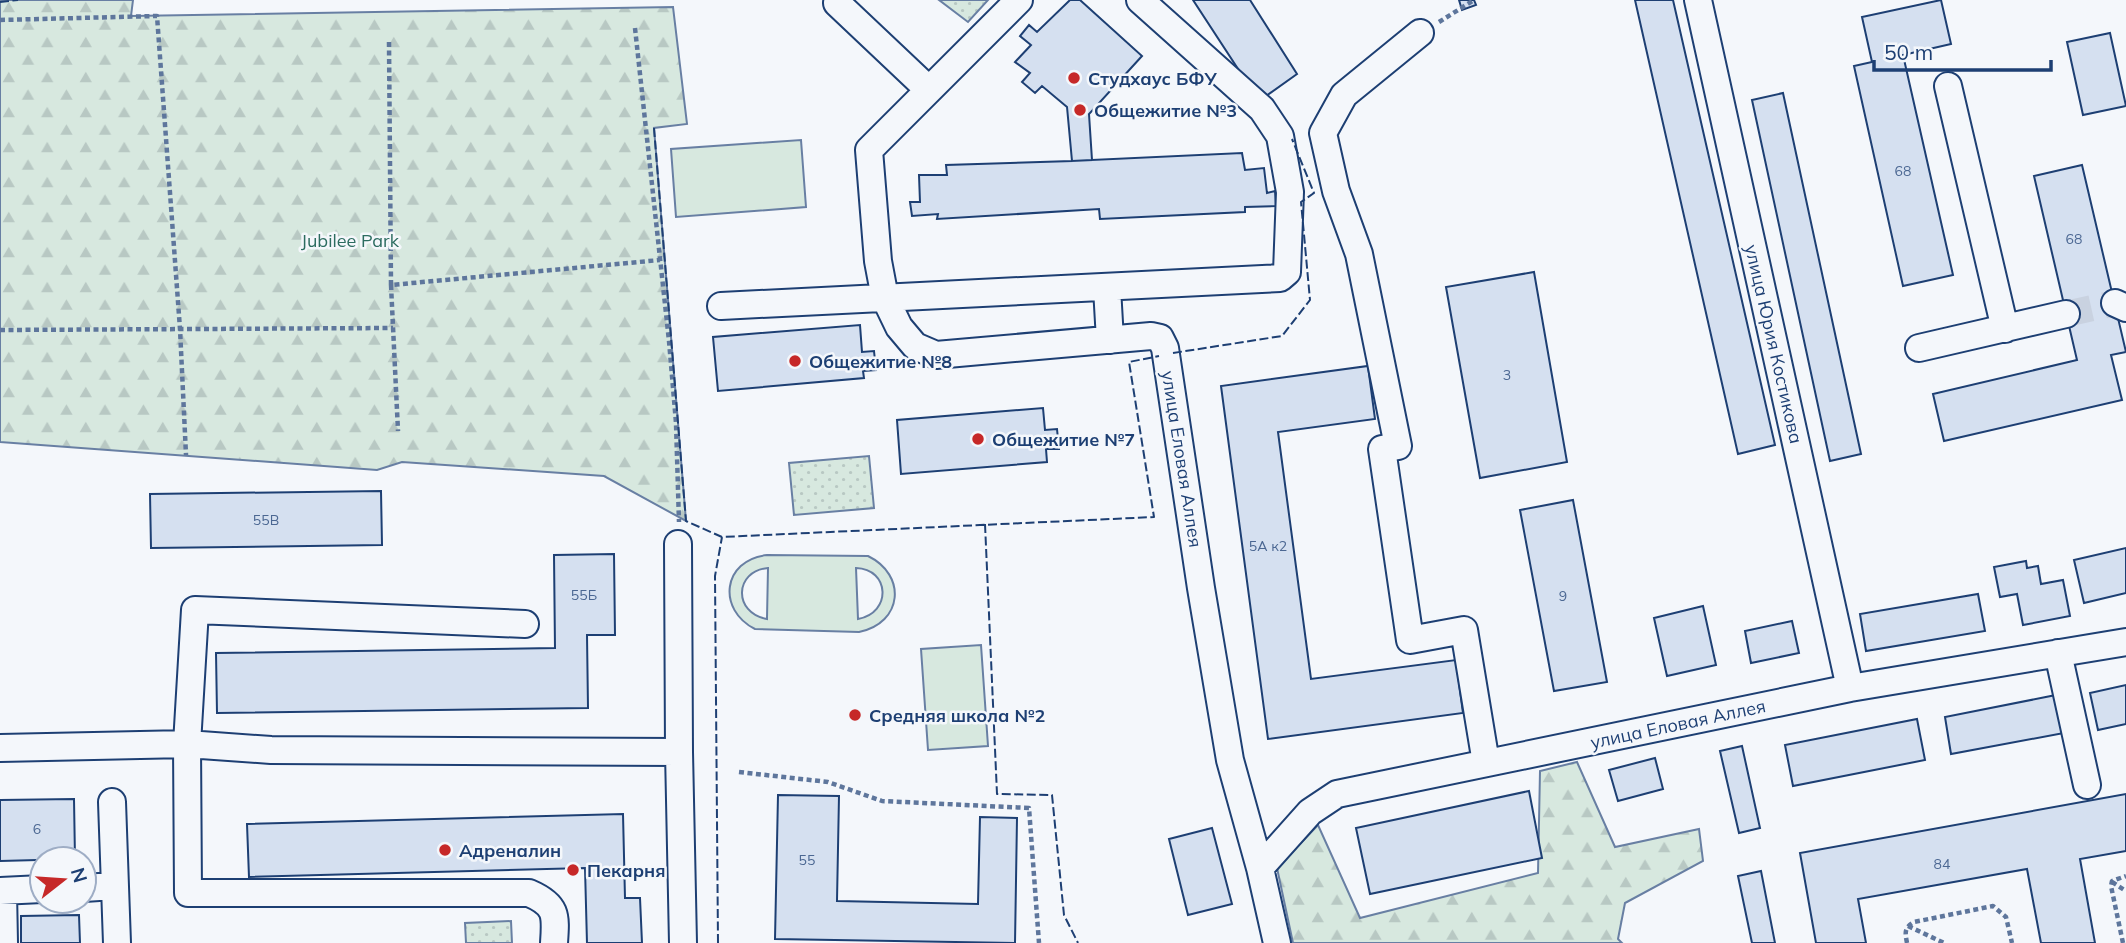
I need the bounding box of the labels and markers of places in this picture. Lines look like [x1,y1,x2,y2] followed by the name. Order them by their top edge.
[1088,67,1218,90] place label: Студхаус БФУ
[1066,70,1082,86] marker: Студхаус БФУ
[1094,99,1237,122] place label: Общежитие №3
[1072,102,1088,118] marker: Общежитие №3
[809,350,952,373] place label: Общежитие №8
[787,353,803,369] marker: Общежитие №8
[992,428,1135,451] place label: Общежитие №7
[970,431,986,447] marker: Общежитие №7
[869,704,1045,727] place label: Средняя школа №2
[847,707,863,723] marker: Средняя школа №2
[459,839,561,862] place label: Адреналин
[437,842,453,858] marker: Адреналин
[587,859,665,882] place label: Пекарня
[565,862,581,878] marker: Пекарня

